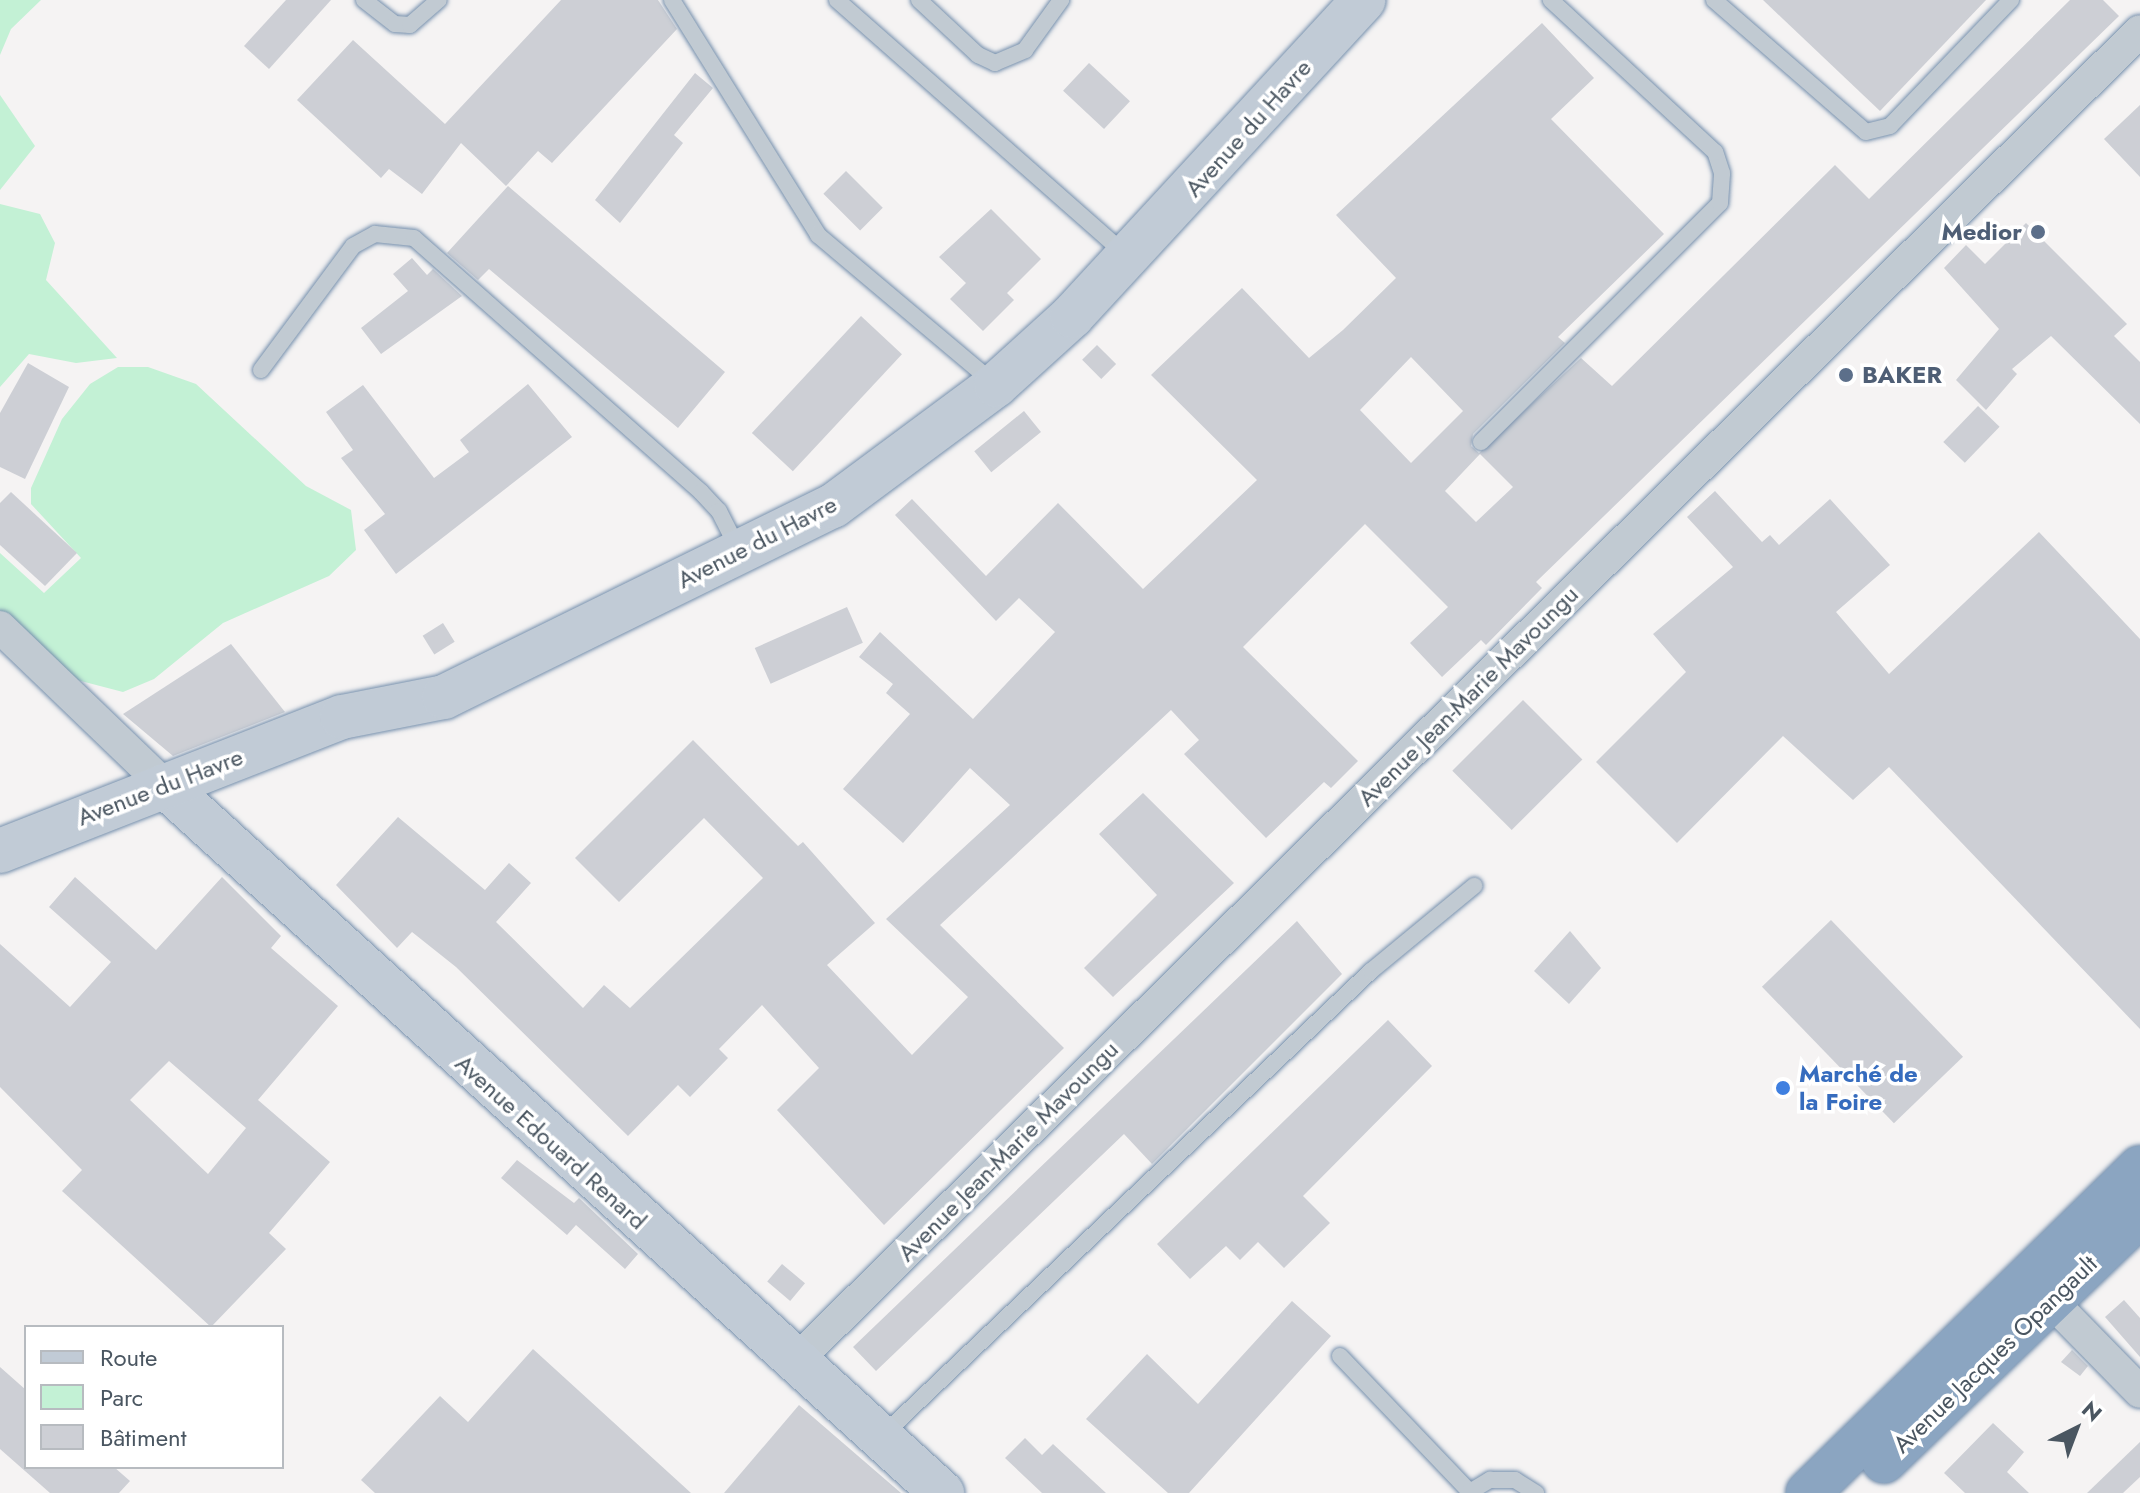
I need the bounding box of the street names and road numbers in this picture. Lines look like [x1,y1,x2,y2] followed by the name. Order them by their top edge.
[1179,53,1317,203] street label: Avenue du Havre
[673,489,841,595] street label: Avenue du Havre
[1352,580,1584,812] street label: Avenue Jean-Marie Mavoungu
[73,742,247,832] street label: Avenue du Havre
[892,1035,1124,1267] street label: Avenue Jean-Marie Mavoungu
[450,1049,652,1235] street label: Avenue Edouard Renard
[1887,1249,2103,1459] street label: Avenue Jacques Opangault

